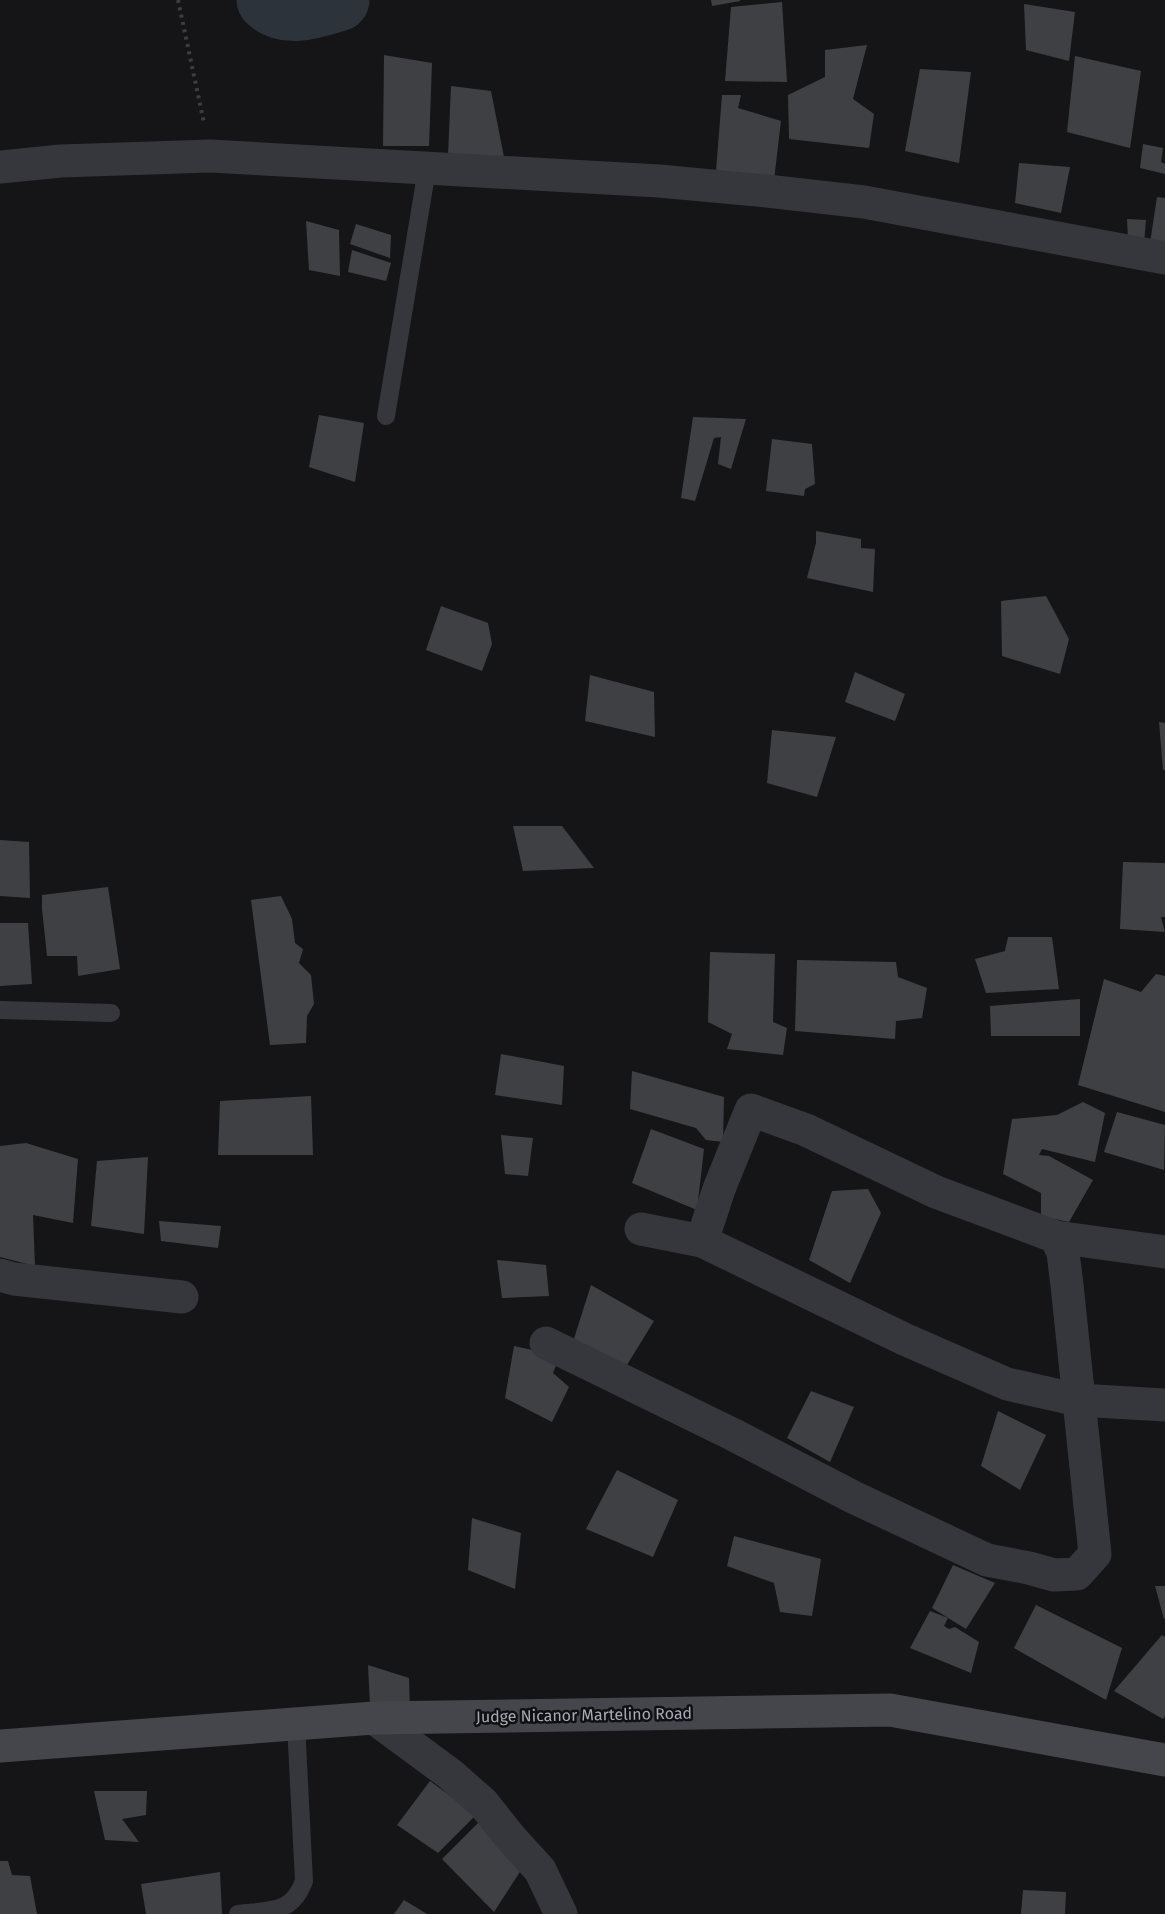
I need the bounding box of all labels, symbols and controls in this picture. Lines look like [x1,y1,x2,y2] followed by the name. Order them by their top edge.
[476,1704,692,1726] street label: Judge Nicanor Martelino Road

